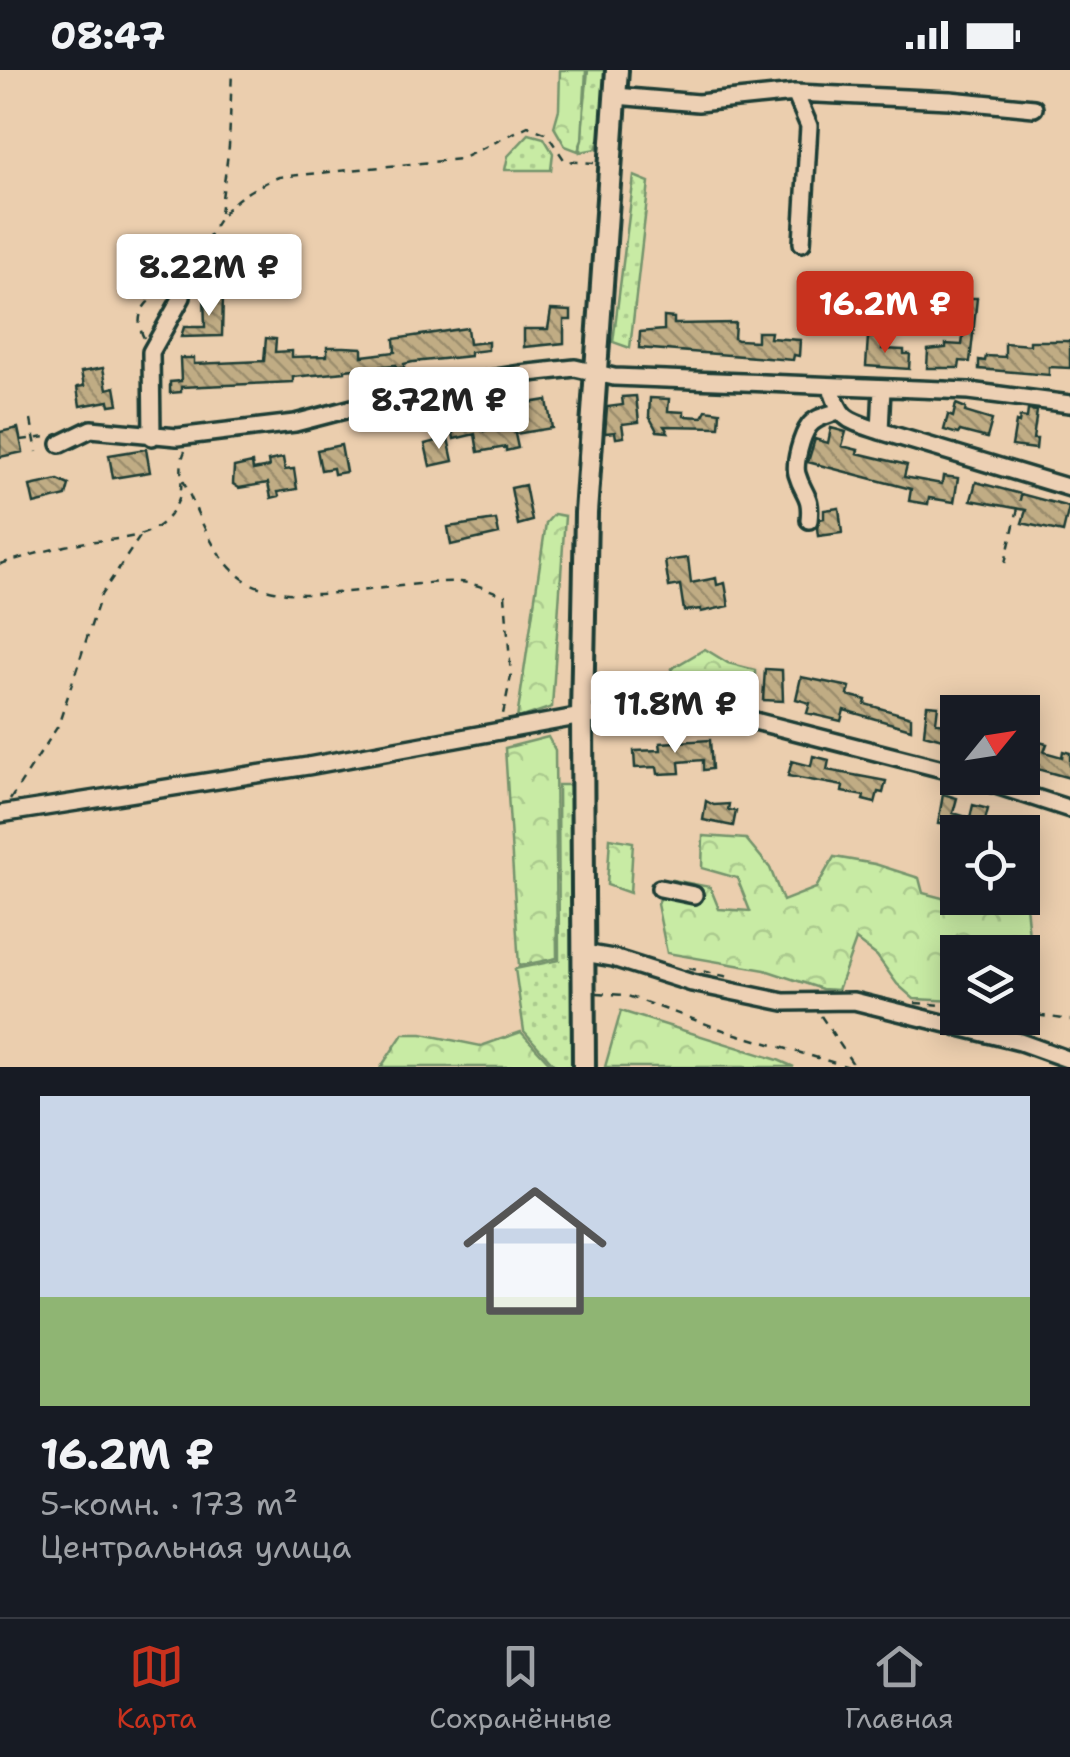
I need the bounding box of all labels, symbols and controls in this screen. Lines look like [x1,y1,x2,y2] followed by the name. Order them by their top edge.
[50,10,165,61] text: 08:47
[117,234,301,319] pin: 8.22M ₽
[139,245,279,288] text: 8.22M ₽
[793,271,977,356] pin: 16.2M ₽
[819,282,951,325] text: 16.2M ₽
[347,367,531,452] pin: 8.72M ₽
[371,378,507,421] text: 8.72M ₽
[583,671,767,756] pin: 11.8M ₽
[613,682,737,725] text: 11.8M ₽
[940,695,1040,795] north arrow
[940,695,1040,1035] map controls
[940,815,1040,915] button: locate
[940,935,1040,1035] button: layers
[445,1161,625,1341] icon: home
[40,1426,214,1482] text: 16.2M ₽
[40,1482,298,1525] text: 5-комн. · 173 m²
[40,1525,351,1568] text: Центральная улица
[116,1639,197,1737] tab: Карта
[429,1639,612,1737] tab: Сохранённые
[845,1639,954,1737] tab: Главная

